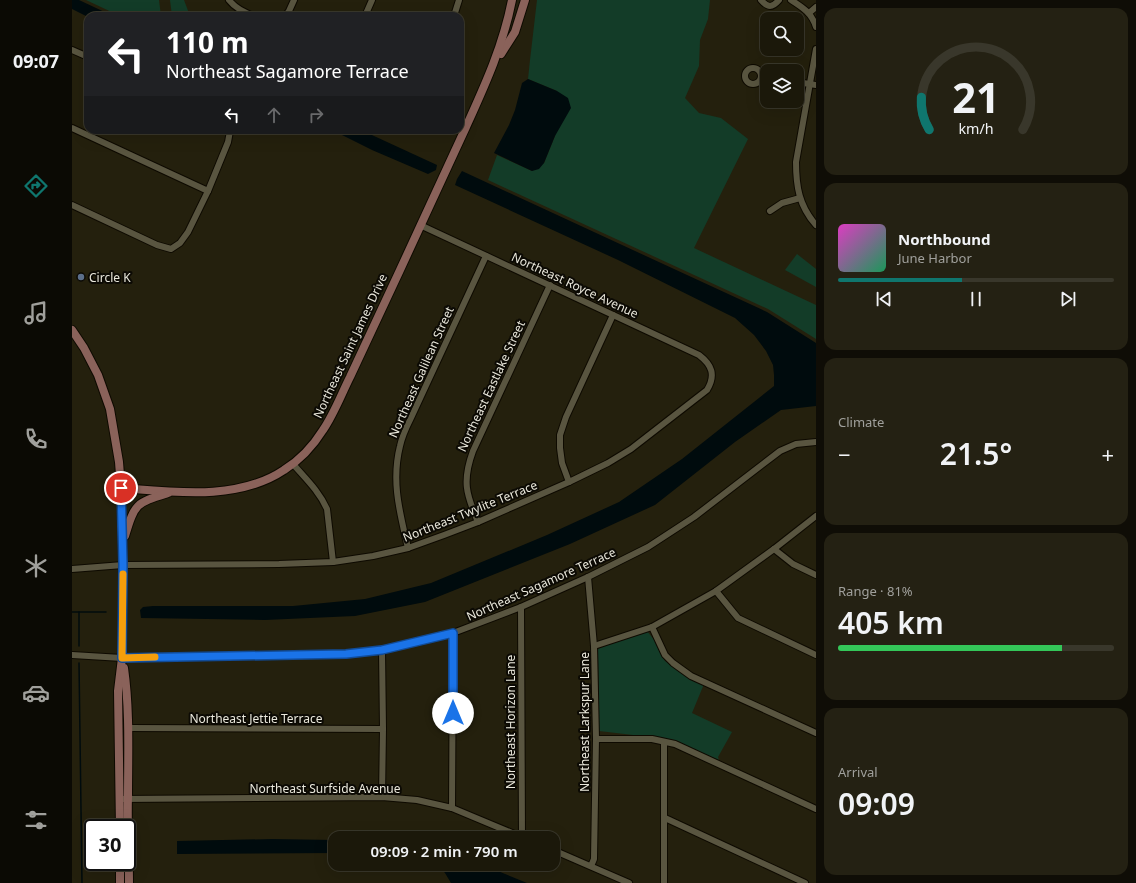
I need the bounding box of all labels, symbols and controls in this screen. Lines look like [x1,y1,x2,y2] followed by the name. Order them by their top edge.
[760,12,804,108] map controls
[760,12,804,56] button: search
[166,23,249,61] text: 110 m
[100,28,152,80] icon: left
[13,49,59,73] text: 09:07
[166,59,409,83] text: Northeast Sagamore Terrace
[760,64,804,108] button: layers
[952,68,1000,124] text: 21
[221,104,243,126] icon: left
[263,104,285,126] icon: ahead
[305,104,327,126] icon: right
[958,118,994,137] text: km/h
[22,172,50,200] icon: directions
[898,229,990,249] text: Northbound
[509,248,641,322] street label: Northeast Royce Avenue
[898,249,972,267] text: June Harbor
[89,269,131,286] place label: Circle K
[309,271,391,421] street label: Northeast Saint James Drive
[76,272,86,282] marker: Circle K
[873,288,895,310] icon: previous
[965,288,987,310] icon: pause
[1057,288,1079,310] icon: next
[22,299,50,327] icon: music
[384,303,458,440] street label: Northeast Galilean Street
[453,317,529,454] street label: Northeast Eastlake Street
[838,413,884,431] text: Climate
[22,425,50,453] icon: phone
[940,433,1012,474] text: 21.5°
[838,439,851,469] text: −
[1101,439,1114,469] text: +
[104,471,138,505] pin
[400,476,540,546] street label: Northeast Twylite Terrace
[110,477,132,499] icon: arrive
[464,543,619,625] street label: Northeast Sagamore Terrace
[22,552,50,580] icon: climate
[838,582,913,600] text: Range · 81%
[838,602,944,643] text: 405 km
[576,652,593,792] street label: Northeast Larkspur Lane
[502,654,519,789] street label: Northeast Horizon Lane
[22,679,50,707] icon: car
[432,692,474,734] position arrow
[189,710,323,727] street label: Northeast Jettie Terrace
[838,763,878,781] text: Arrival
[249,780,401,797] street label: Northeast Surfside Avenue
[838,783,915,824] text: 09:09
[22,806,50,834] icon: filters
[84,819,136,871] speed limit sign: 30
[370,841,518,861] text: 09:09 · 2 min · 790 m

